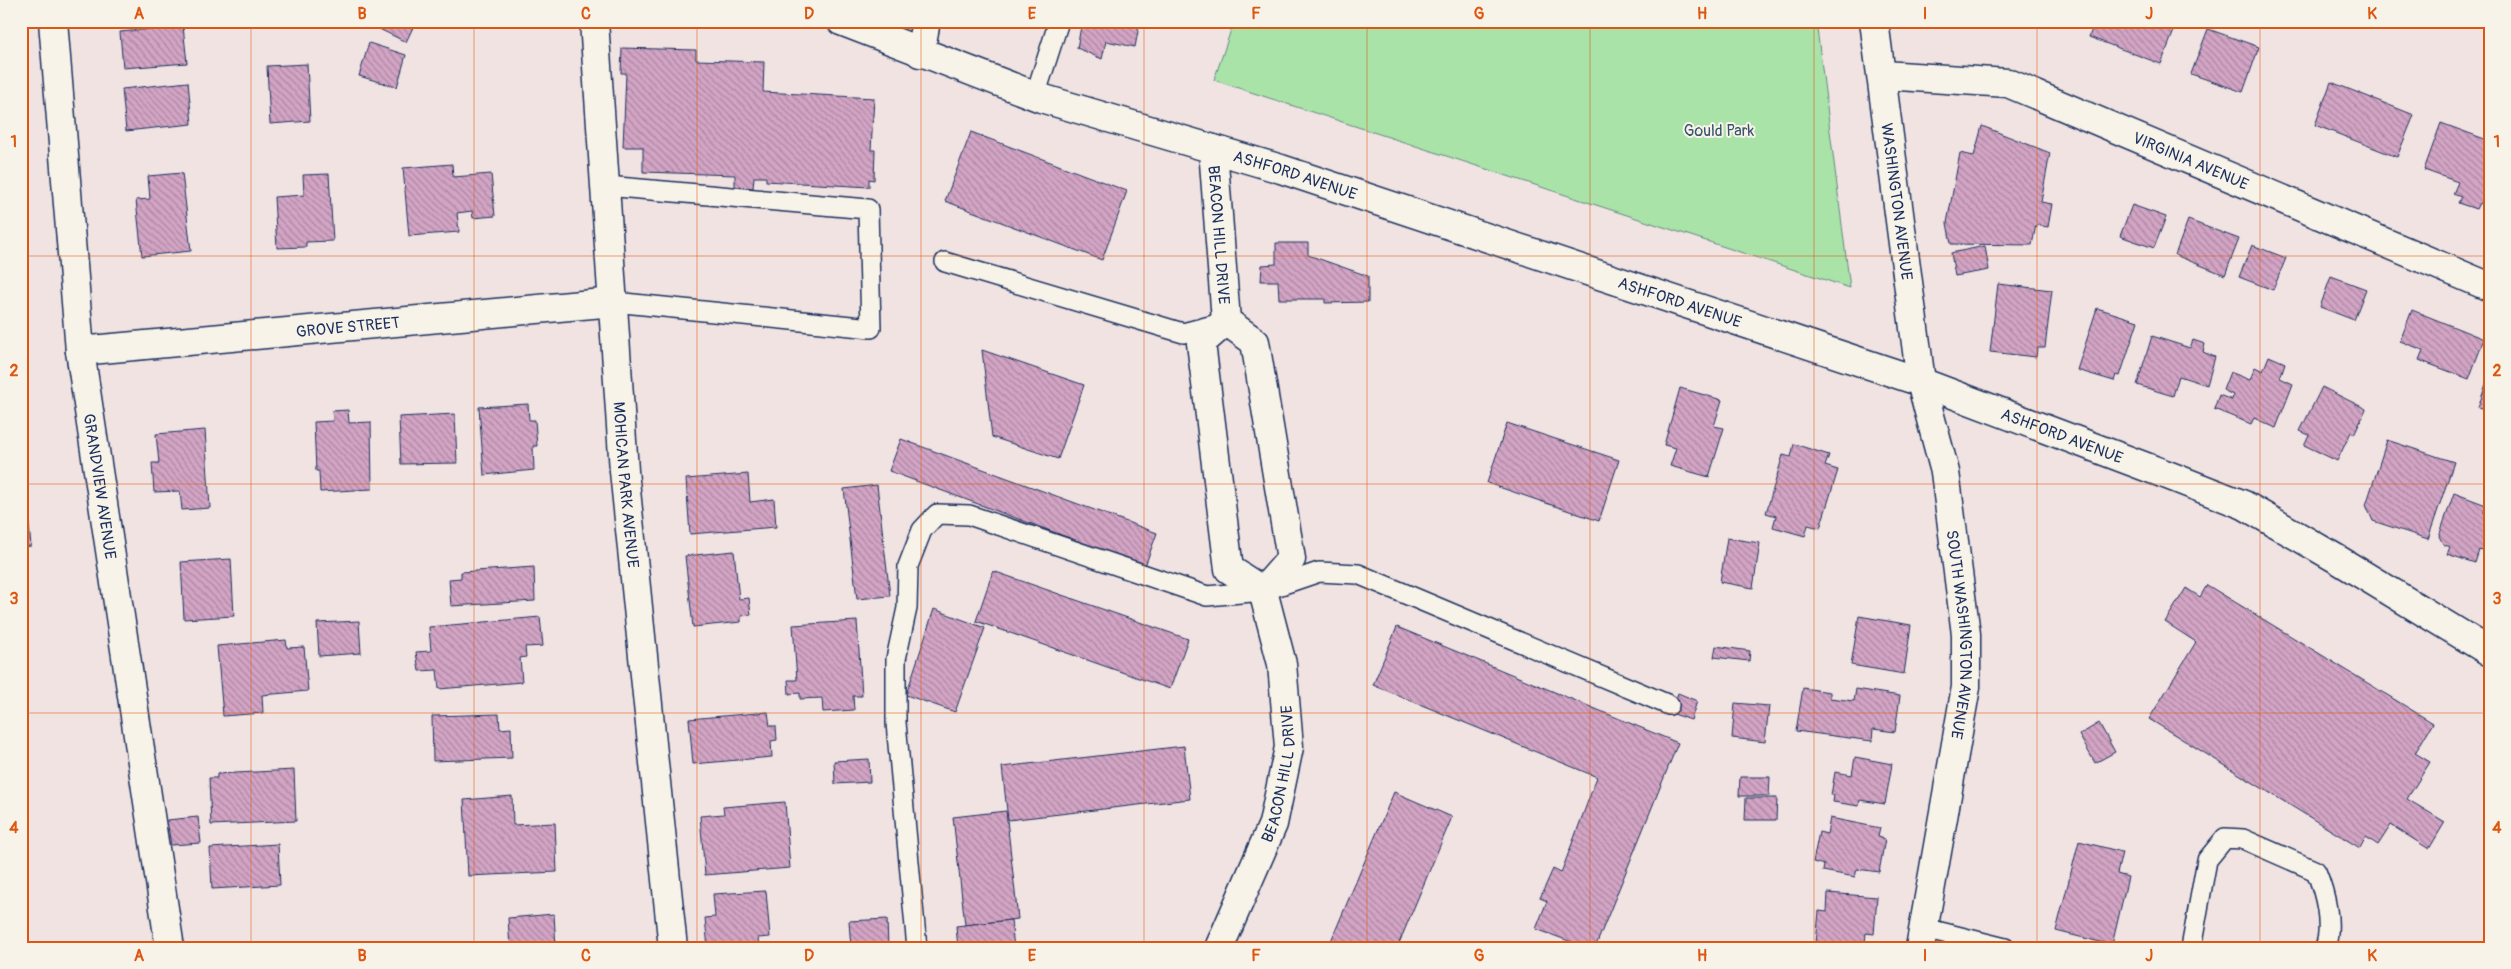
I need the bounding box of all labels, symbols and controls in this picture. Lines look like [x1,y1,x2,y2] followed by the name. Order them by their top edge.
[134,4,145,24] text: A
[357,4,367,24] text: B
[581,4,591,24] text: C
[804,4,814,24] text: D
[1028,4,1037,24] text: E
[1251,4,1261,24] text: F
[1474,4,1485,24] text: G
[1697,4,1707,24] text: H
[1923,4,1927,24] text: I
[2145,4,2153,24] text: J
[2367,4,2377,24] text: K
[1684,121,1755,141] park label: Gould Park
[1876,122,1917,281] street label: WASHINGTON AVENUE
[2130,128,2252,195] street label: VIRGINIA AVENUE
[11,132,17,152] text: 1
[2494,132,2500,152] text: 1
[1231,146,1360,205] street label: ASHFORD AVENUE
[1203,165,1234,305] street label: BEACON HILL DRIVE
[1615,273,1744,333] street label: ASHFORD AVENUE
[295,313,401,342] street label: GROVE STREET
[10,361,19,381] text: 2
[2493,361,2502,381] text: 2
[608,401,643,569] street label: MOHICAN PARK AVENUE
[1998,404,2126,468] street label: ASHFORD AVENUE
[79,412,120,561] street label: GRANDVIEW AVENUE
[1942,529,1975,741] street label: SOUTH WASHINGTON AVENUE
[10,589,19,609] text: 3
[2493,589,2502,609] text: 3
[1257,704,1300,846] street label: BEACON HILL DRIVE
[9,818,19,838] text: 4
[2492,818,2502,838] text: 4
[134,946,145,966] text: A
[357,946,367,966] text: B
[581,946,591,966] text: C
[804,946,814,966] text: D
[1028,946,1037,966] text: E
[1251,946,1261,966] text: F
[1474,946,1485,966] text: G
[1697,946,1707,966] text: H
[1923,946,1927,966] text: I
[2145,946,2153,966] text: J
[2367,946,2377,966] text: K

